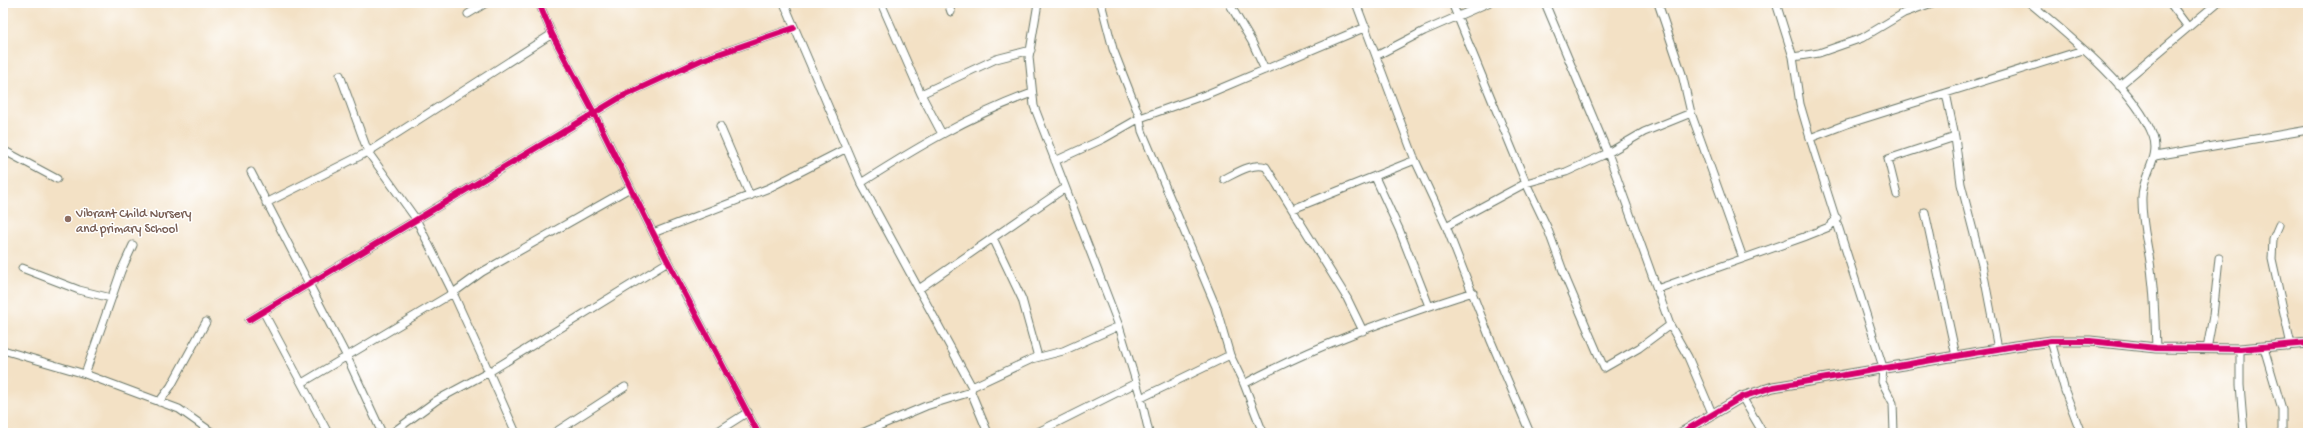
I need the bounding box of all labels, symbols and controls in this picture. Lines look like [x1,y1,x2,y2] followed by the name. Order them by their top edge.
[75,207,192,237] place label: Vibrant Child Nursery and primary School
[63,214,73,224] marker: Vibrant Child Nursery and primary School

